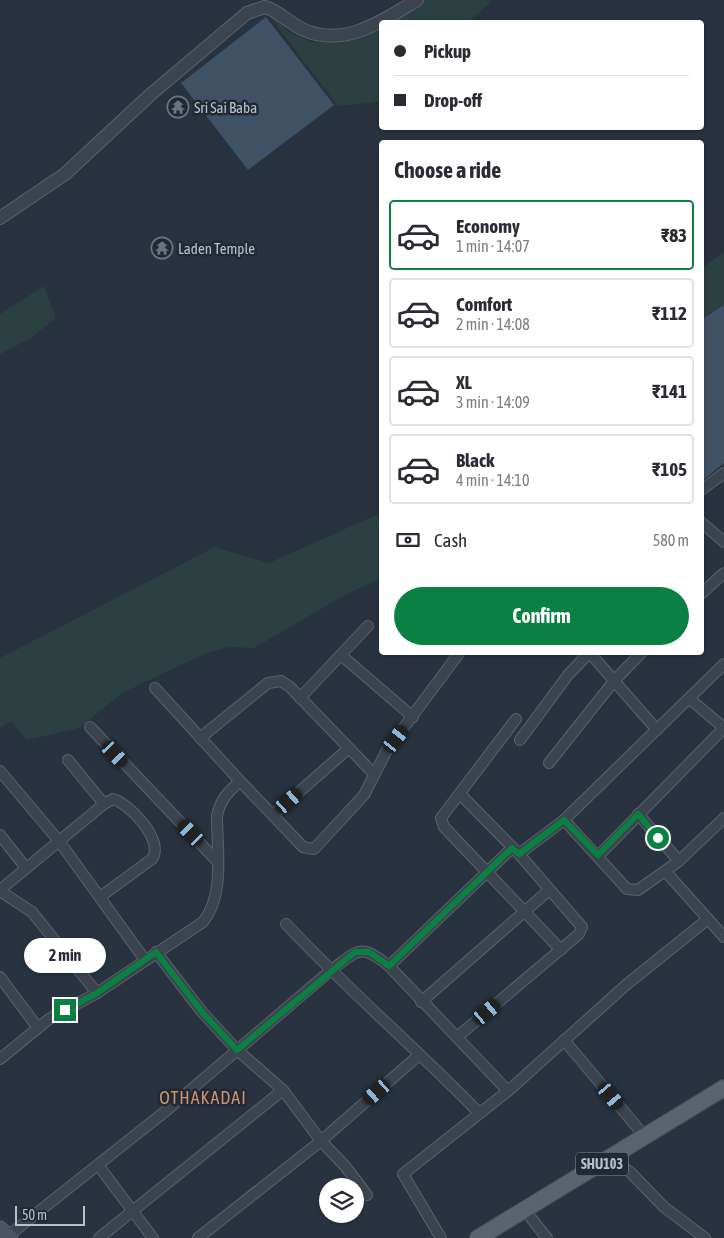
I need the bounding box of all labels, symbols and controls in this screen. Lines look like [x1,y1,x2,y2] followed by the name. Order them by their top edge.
[424,40,471,62] text: Pickup
[424,89,482,111] text: Drop-off
[166,95,190,119] temple icon: Sri Sai Baba
[194,99,257,116] place label: Sri Sai Baba
[394,157,501,183] text: Choose a ride
[396,213,441,258] icon: car
[456,215,520,237] text: Economy
[661,224,687,246] text: ₹83
[150,236,174,260] temple icon: Laden Temple
[456,237,530,255] text: 1 min · 14:07
[178,240,255,257] place label: Laden Temple
[396,291,441,336] icon: car
[456,293,512,315] text: Comfort
[652,302,687,324] text: ₹112
[456,315,530,333] text: 2 min · 14:08
[396,369,441,414] icon: car
[456,371,472,393] text: XL
[652,380,687,402] text: ₹141
[456,393,530,411] text: 3 min · 14:09
[396,447,441,492] icon: car
[456,449,494,471] text: Black
[652,458,687,480] text: ₹105
[456,471,529,489] text: 4 min · 14:10
[394,526,422,554] icon: cash
[434,529,467,551] text: Cash
[653,531,689,549] text: 580 m
[394,587,689,645] button: Confirm
[380,723,411,755] car
[99,738,130,770] car
[272,785,305,817] car
[175,817,206,849] car
[647,827,669,849] route start
[24,938,106,972] callout: 2 min
[49,946,81,964] text: 2 min
[470,997,503,1027] car
[54,999,76,1021] route end
[360,1076,393,1108] car
[595,1080,626,1112] car
[159,1087,247,1108] district label: OTHAKADAI
[576,1152,628,1176] road number: SHU103
[319,1178,364,1223] map controls
[319,1178,364,1223] button: layers
[15,1203,85,1226] scale bar
[22,1207,47,1223] text: 50 m

